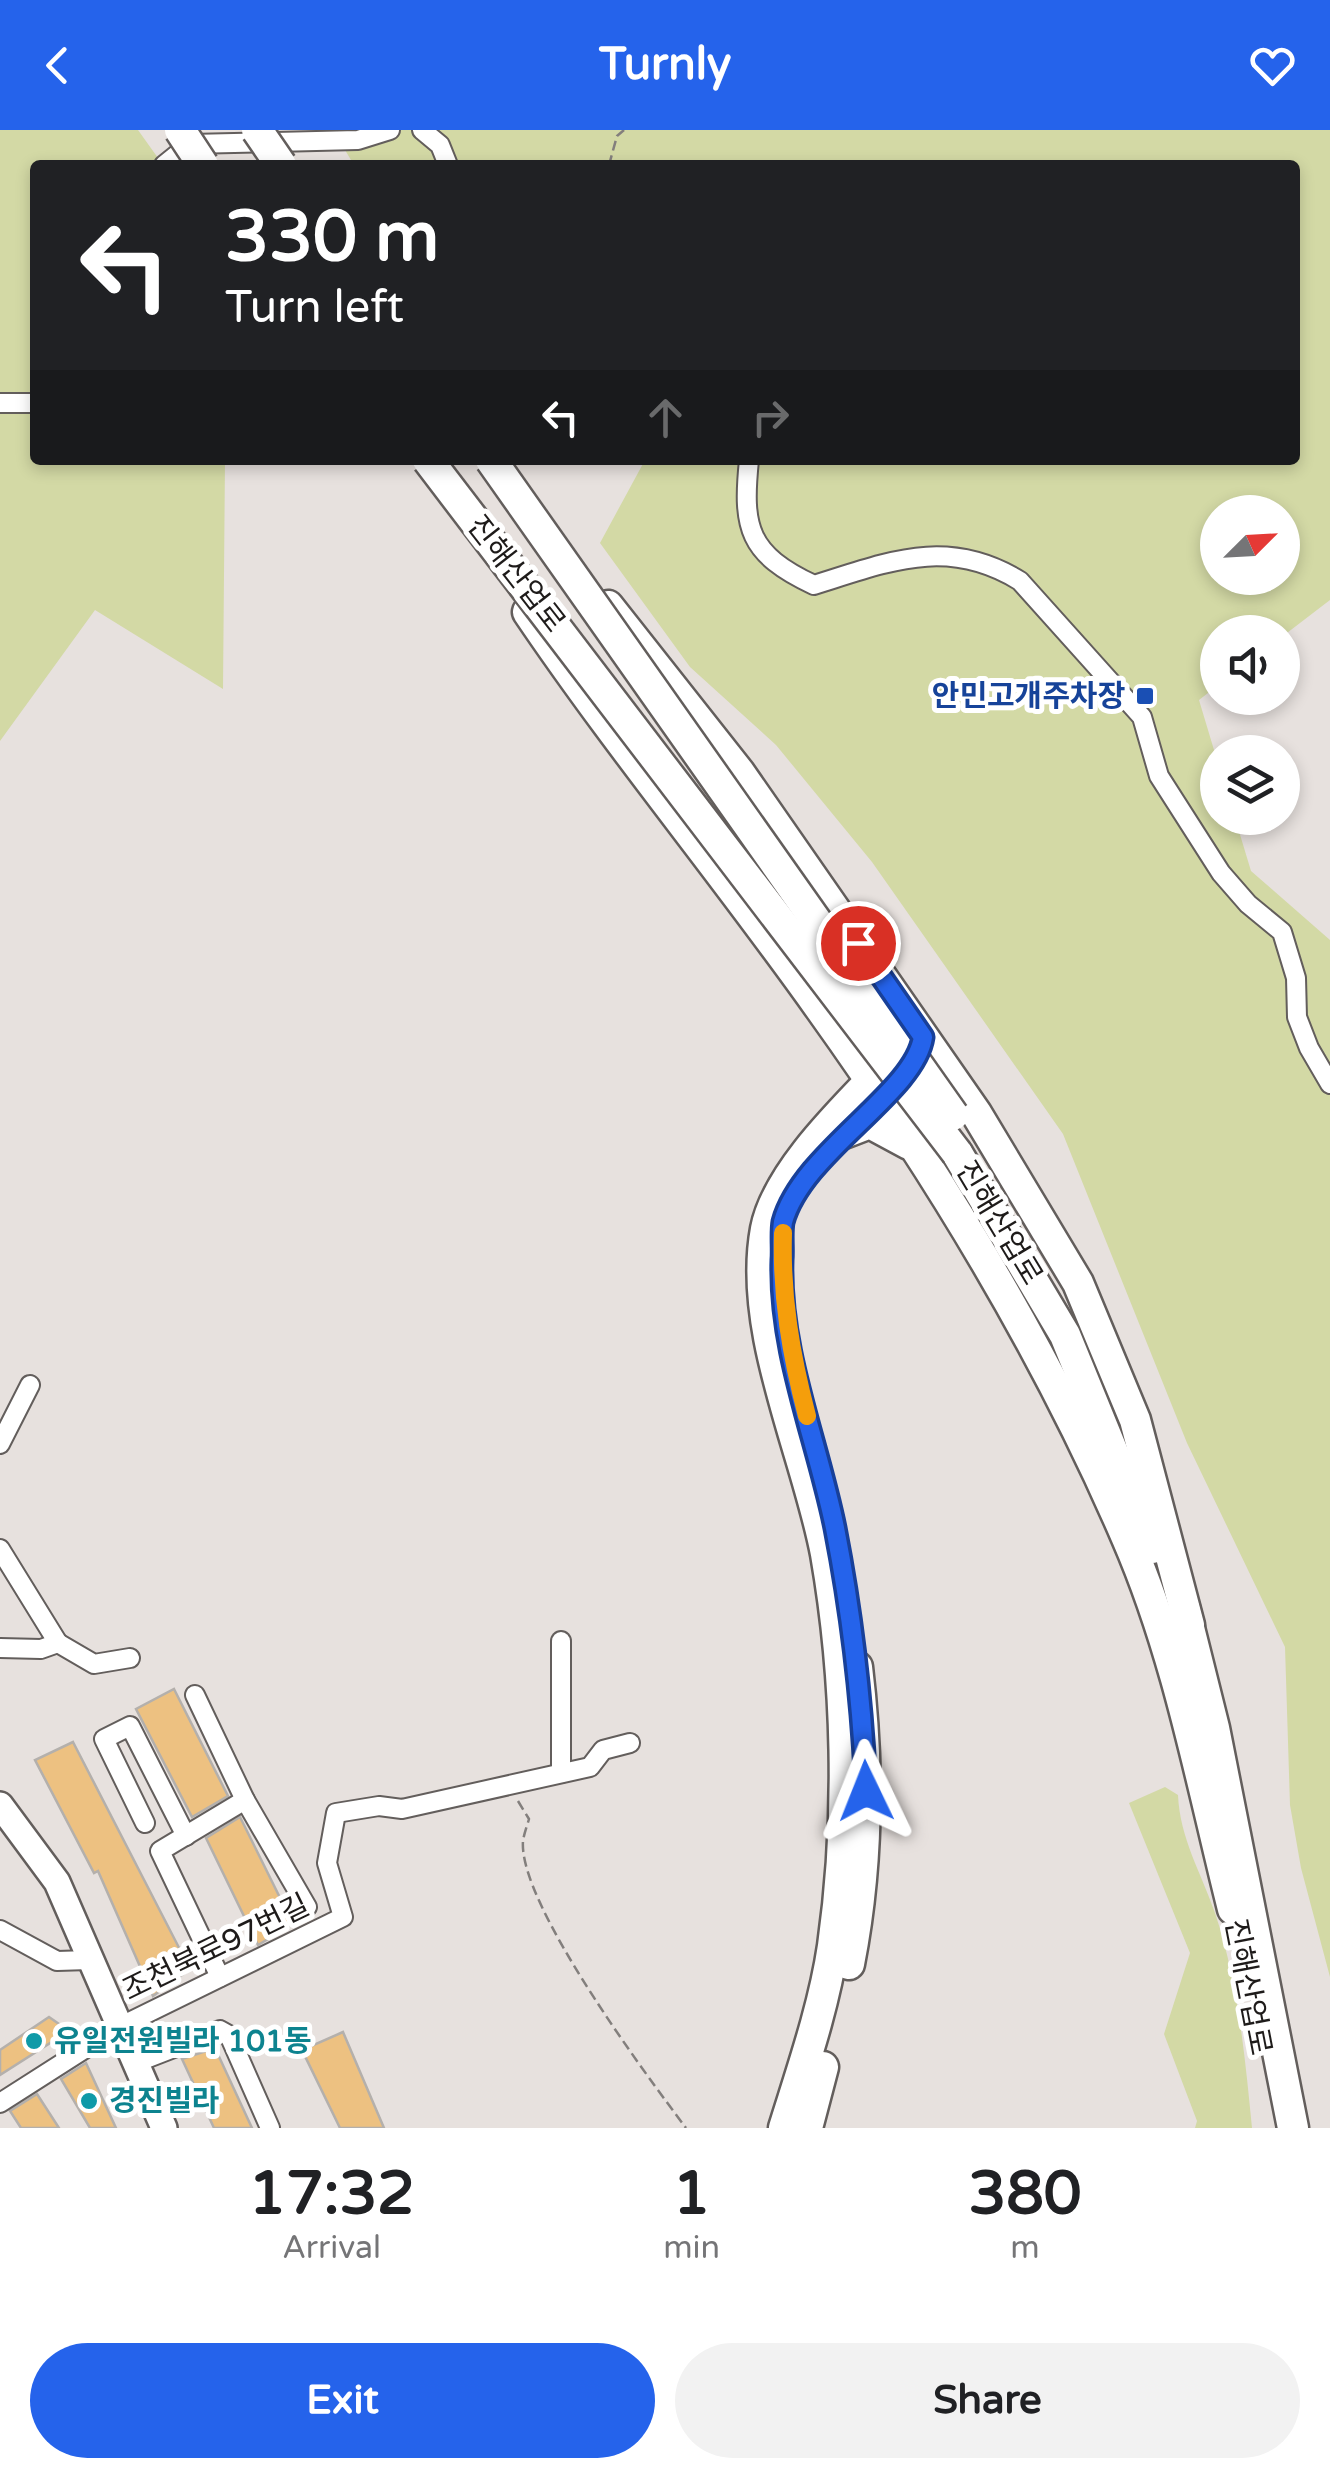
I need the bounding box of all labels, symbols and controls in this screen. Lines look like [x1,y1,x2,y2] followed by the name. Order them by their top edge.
[30,38,85,93] icon: back
[599,38,731,92] text: Turnly
[1245,38,1300,93] icon: heart
[225,196,439,280] text: 330 m
[60,200,190,330] icon: left
[225,281,404,335] text: Turn left
[533,390,588,445] icon: left
[638,390,693,445] icon: ahead
[743,390,798,445] icon: right
[1200,495,1300,595] north arrow
[1200,495,1300,835] map controls
[459,508,573,640] street label: 진해산업로
[1200,615,1300,715] button: sound
[932,678,1125,715] place label: 안민고개주차장
[1134,685,1156,707] marker: 안민고개주차장
[1200,735,1300,835] button: layers
[816,901,901,986] pin
[831,916,886,971] icon: arrive
[948,1154,1050,1292] street label: 진해산업로
[814,1739,918,1843] position arrow
[117,1887,315,2009] street label: 조천북로97번길
[1217,1916,1279,2058] street label: 진해산업로
[54,2023,312,2060] place label: 유일전원빌라 101동
[23,2030,45,2052] marker: 유일전원빌라 101동
[109,2083,219,2120] place label: 경진빌라
[78,2090,100,2112] marker: 경진빌라
[248,2158,415,2230] text: 17:32
[673,2158,710,2230] text: 1
[968,2158,1082,2230] text: 380
[282,2229,381,2267] text: Arrival
[663,2229,720,2267] text: min
[1010,2229,1040,2267] text: m
[30,2343,655,2458] button: Exit
[675,2343,1300,2458] button: Share

